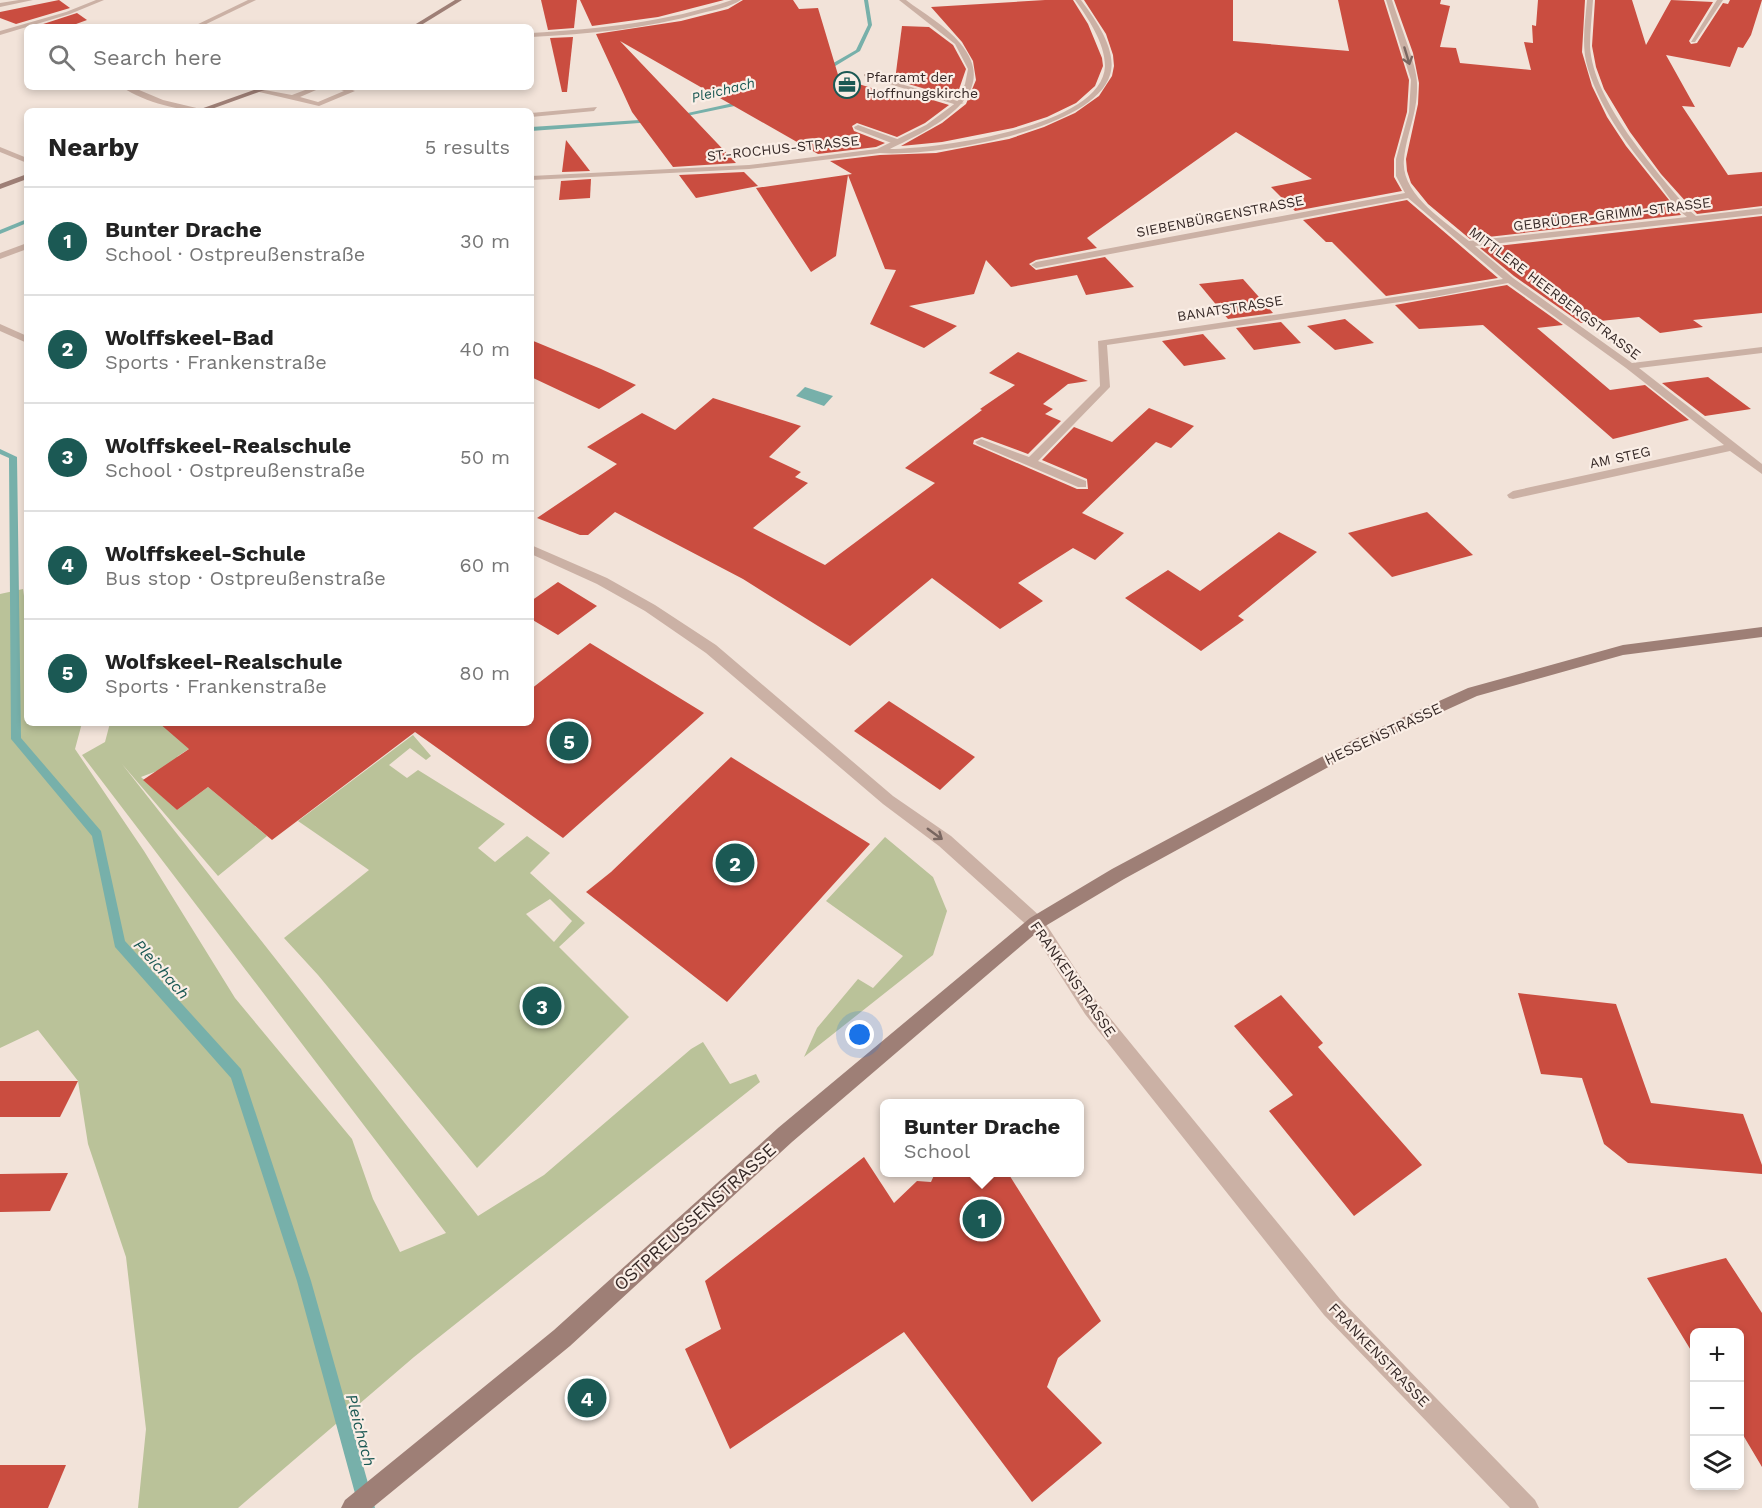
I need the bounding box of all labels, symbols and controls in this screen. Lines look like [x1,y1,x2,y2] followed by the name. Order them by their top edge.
[24,24,534,90] search box
[45,41,78,74] icon: search
[93,45,222,70] text: Search here
[1402,46,1413,65] one-way arrow
[866,69,978,101] place label: Pfarramt der Hoffnungskirche
[832,70,862,100] office icon: Pfarramt der Hoffnungskirche
[690,74,756,106] water label: Pleichach
[48,132,139,162] text: Nearby
[706,132,860,164] street label: ST.-ROCHUS-STRASSE
[425,135,510,159] text: 5 results
[1135,192,1305,240] street label: SIEBENBÜRGENSTRASSE
[1512,194,1712,234] street label: GEBRÜDER-GRIMM-STRASSE
[105,217,262,242] text: Bunter Drache
[1466,223,1644,363] street label: MITTLERE HEERBERGSTRASSE
[63,229,72,253] text: 1
[460,229,510,253] text: 30 m
[105,242,365,266] text: School · Ostpreußenstraße
[1176,292,1284,324] street label: BANATSTRASSE
[105,325,274,350] text: Wolffskeel-Bad
[62,337,73,361] text: 2
[459,337,510,361] text: 40 m
[105,350,327,374] text: Sports · Frankenstraße
[105,433,351,458] text: Wolffskeel-Realschule
[1588,443,1652,471] street label: AM STEG
[62,445,73,469] text: 3
[460,445,510,469] text: 50 m
[105,458,365,482] text: School · Ostpreußenstraße
[105,541,306,566] text: Wolffskeel-Schule
[61,553,74,577] text: 4
[460,553,510,577] text: 60 m
[105,566,386,590] text: Bus stop · Ostpreußenstraße
[105,649,342,674] text: Wolfskeel-Realschule
[62,661,73,685] text: 5
[459,661,510,685] text: 80 m
[105,674,327,698] text: Sports · Frankenstraße
[1322,699,1444,769] street label: HESSENSTRASSE
[550,718,588,764] pin: 5
[927,828,943,840] one-way arrow
[716,840,754,886] pin: 2
[1026,918,1120,1040] street label: FRANKENSTRASSE
[130,936,193,1003] water label: Pleichach
[522,984,562,1028] pin: 3
[845,1020,874,1049] your location
[880,1099,1084,1177] popup
[904,1114,1060,1139] text: Bunter Drache
[609,1138,780,1295] street label: OSTPREUSSENSTRASSE
[904,1139,970,1163] text: School
[962,1196,1002,1242] pin: 1
[1325,1299,1433,1411] street label: FRANKENSTRASSE
[1690,1328,1744,1490] map controls
[1690,1328,1744,1382] button: +
[568,1376,606,1420] pin: 4
[1690,1382,1744,1436] button: −
[342,1392,379,1468] water label: Pleichach
[1690,1436,1744,1490] button: layers

